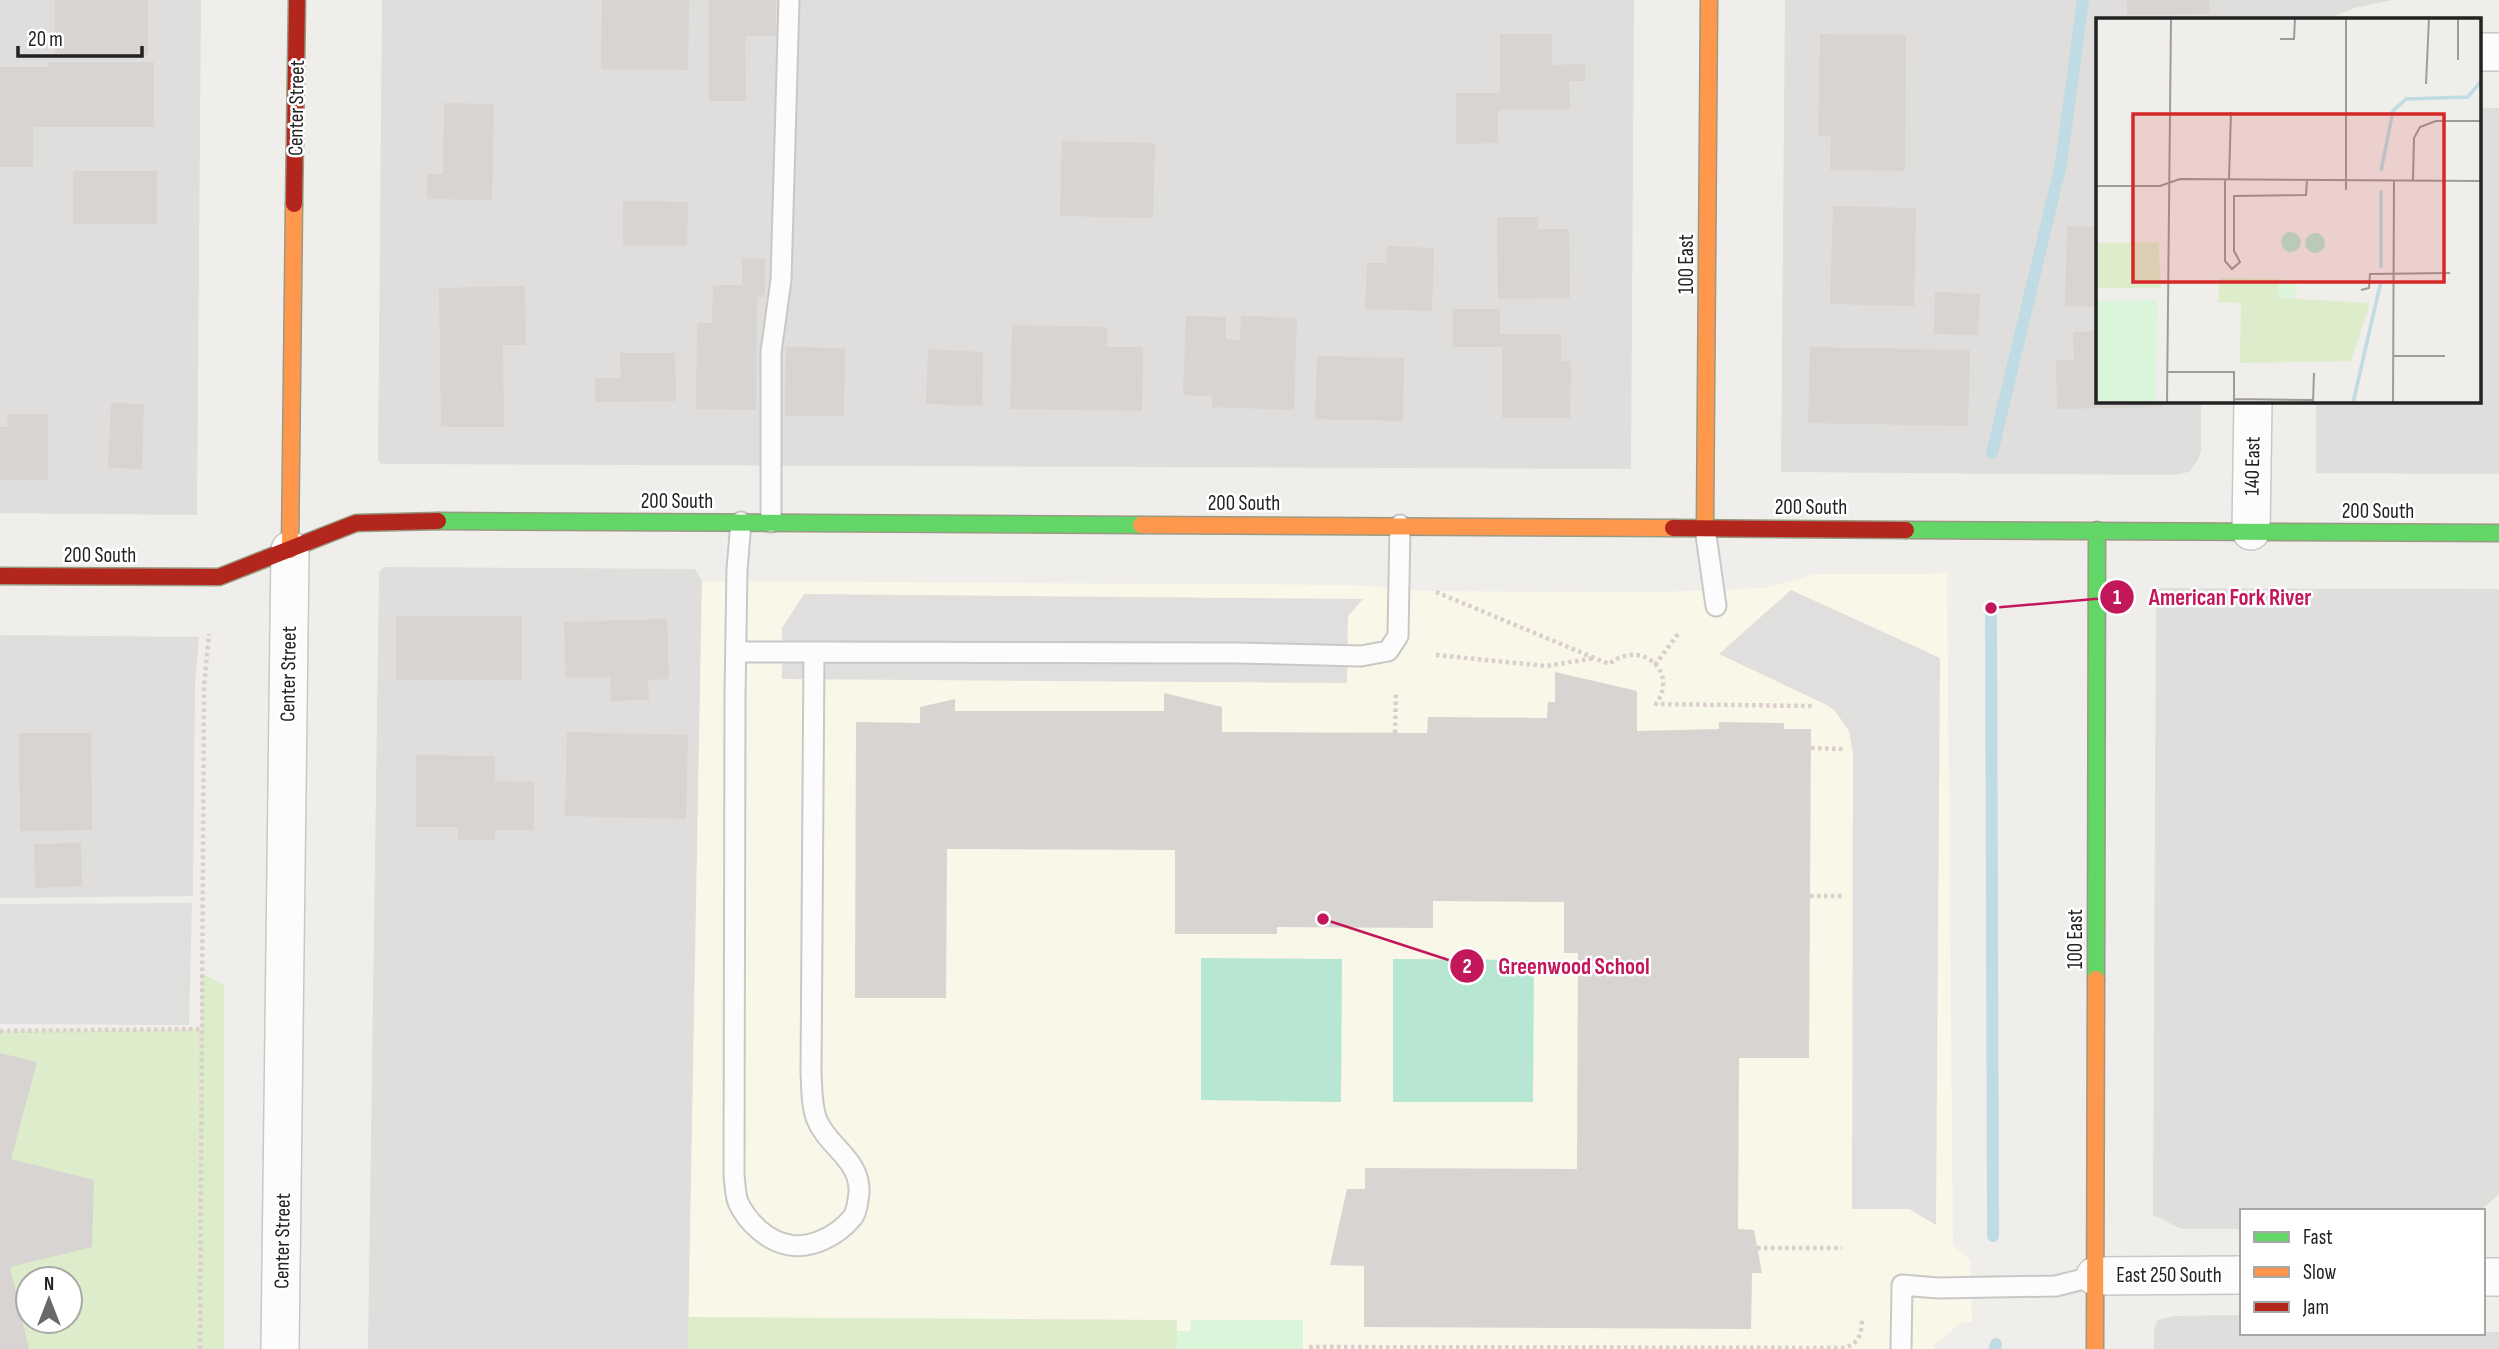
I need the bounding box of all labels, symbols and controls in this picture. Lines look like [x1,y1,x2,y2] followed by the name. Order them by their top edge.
[18,14,142,58] scale bar
[2096,18,2482,402] inset map
[28,27,63,52] text: 20 m
[283,60,310,156] street label: Center Street
[1674,234,1699,294] street label: 100 East
[2239,436,2266,496] street label: 140 East
[641,489,713,514] street label: 200 South
[1208,491,1280,516] street label: 200 South
[1775,495,1847,520] street label: 200 South
[2342,499,2414,524] street label: 200 South
[64,543,136,568] street label: 200 South
[2100,575,2325,619] callout: American Fork River
[2148,584,2311,612] text: American Fork River
[2113,585,2121,610] text: 1
[275,626,302,722] street label: Center Street
[2063,909,2088,969] street label: 100 East
[1450,944,1664,988] callout: Greenwood School
[1498,953,1650,981] text: Greenwood School
[1462,954,1472,979] text: 2
[269,1193,296,1289] street label: Center Street
[2240,1209,2485,1335] legend
[2303,1225,2333,1250] text: Fast
[2303,1260,2337,1285] text: Slow
[2116,1263,2222,1288] street label: East 250 South
[14,1265,84,1335] north arrow
[44,1273,54,1296] text: N
[2302,1295,2329,1320] text: Jam

